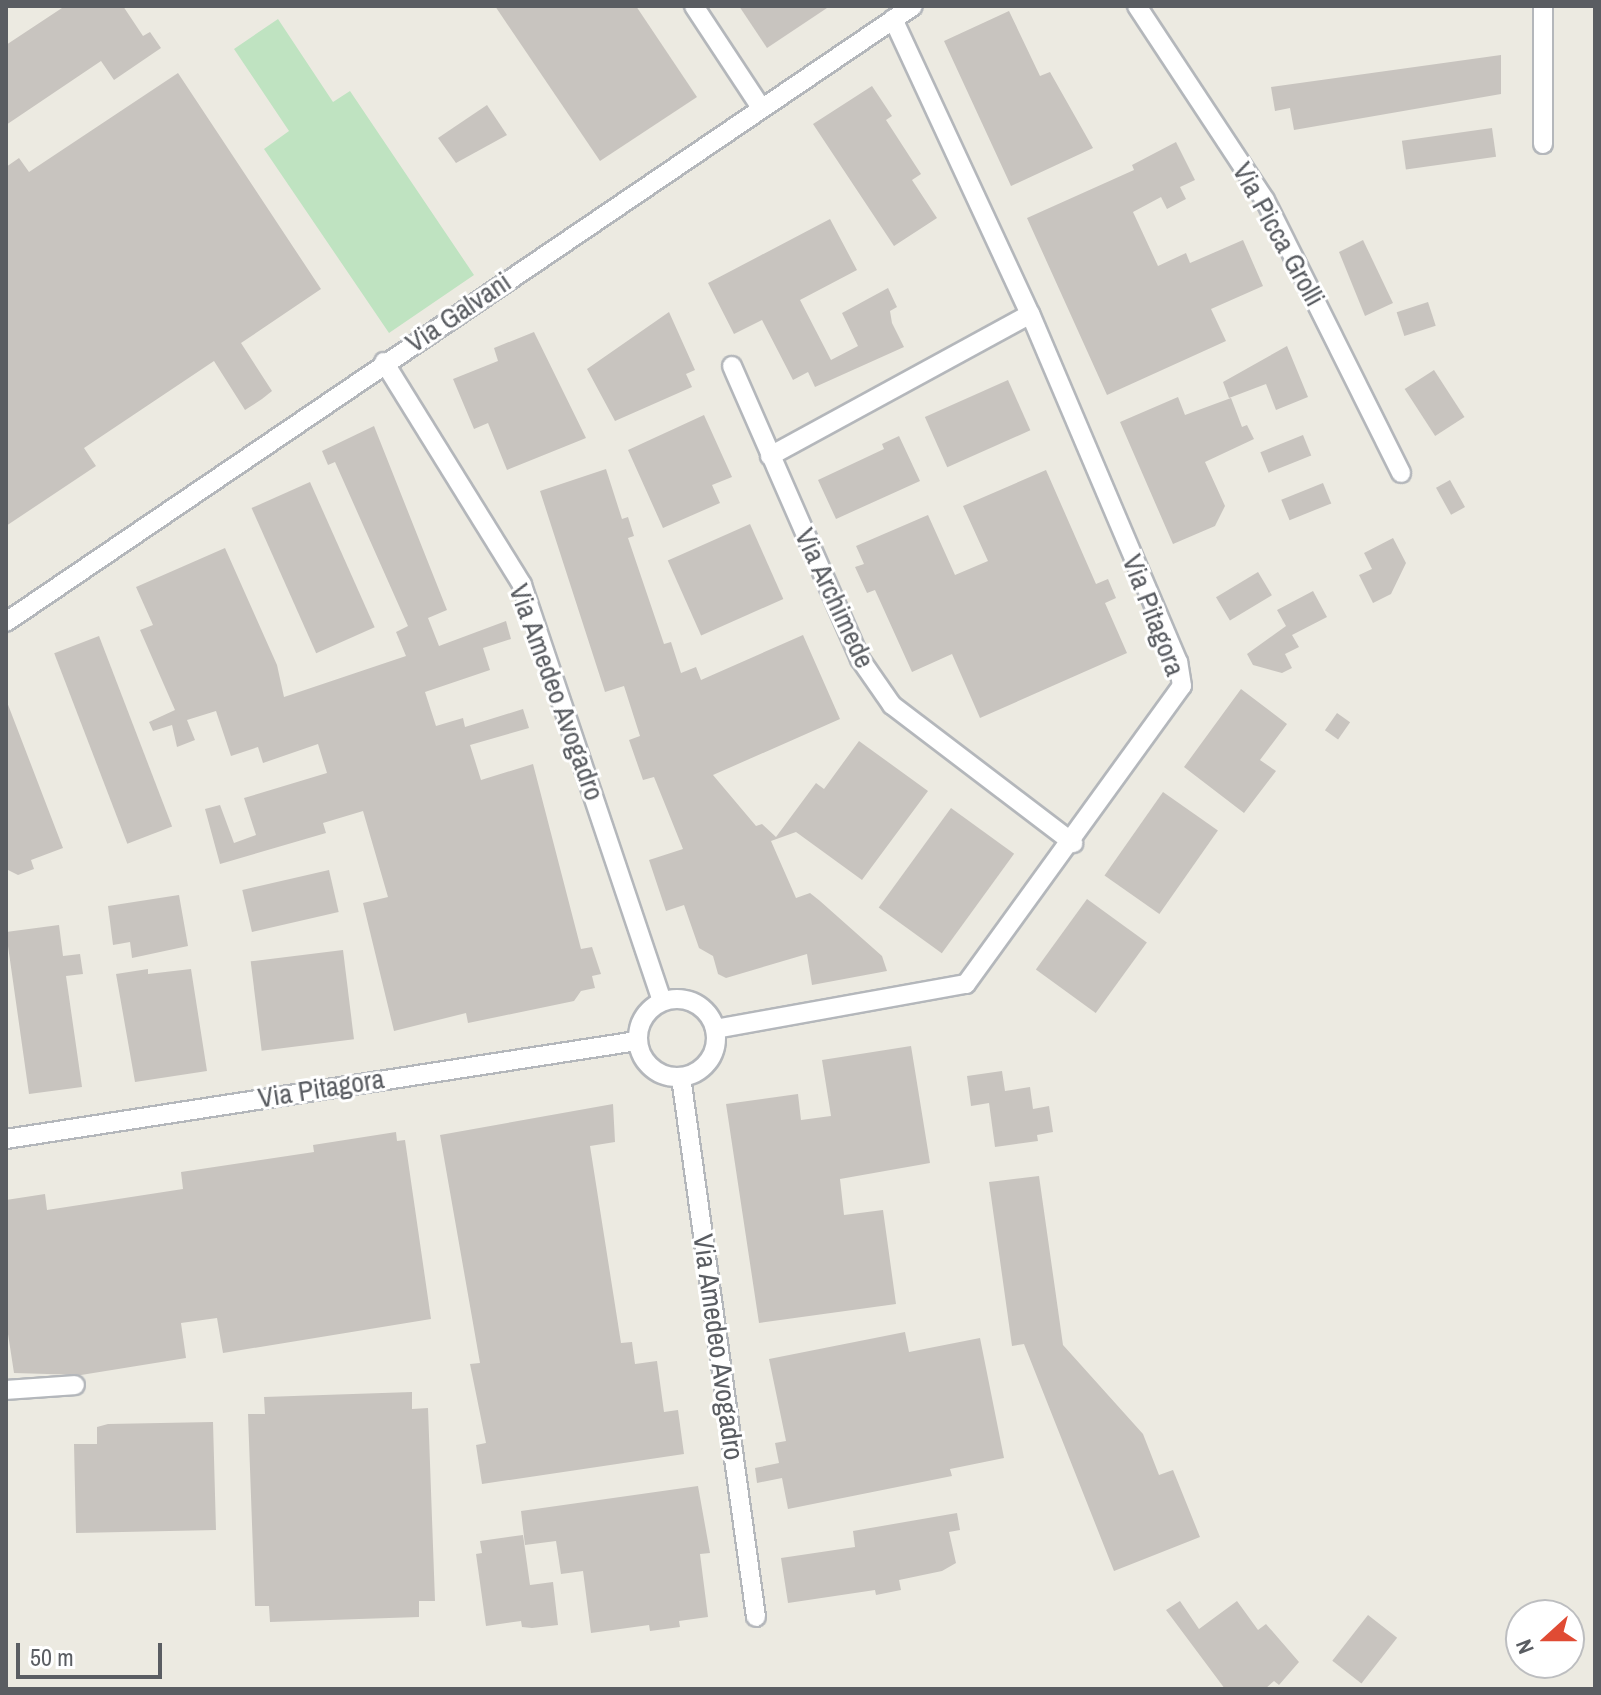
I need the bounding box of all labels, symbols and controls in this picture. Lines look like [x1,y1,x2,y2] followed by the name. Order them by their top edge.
[1226,156,1332,312] street label: Via Picca Grolli
[399,265,517,359] street label: Via Galvani
[788,522,882,674] street label: Via Archimede
[1116,550,1192,680] street label: Via Pitagora
[502,578,612,806] street label: Via Amedeo Avogadro
[256,1061,386,1115] street label: Via Pitagora
[686,1231,752,1463] street label: Via Amedeo Avogadro
[1505,1599,1585,1679] north arrow
[20,1627,166,1677] scale bar
[1508,1635,1541,1658] text: N
[30,1641,74,1673] text: 50 m

